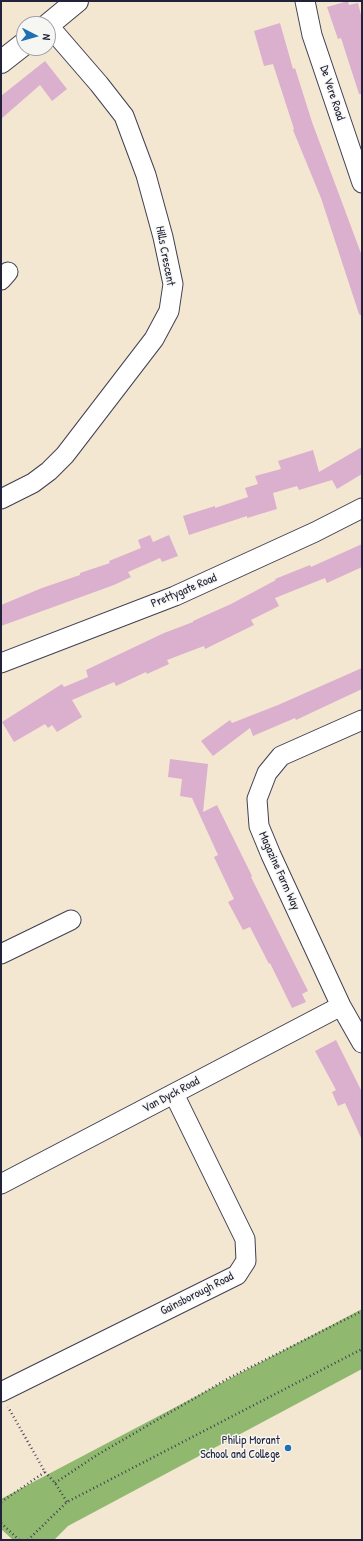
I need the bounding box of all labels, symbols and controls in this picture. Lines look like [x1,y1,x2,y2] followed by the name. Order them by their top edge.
[16,16,56,56] north arrow
[40,33,54,41] text: N
[316,64,348,122] street label: De Vere Road
[152,225,178,287] street label: Hills Crescent
[149,571,219,611] street label: Prettygate Road
[255,829,303,913] street label: Magazine Farm Way
[140,1074,202,1116] street label: Van Dyck Road
[158,1269,236,1319] street label: Gainsborough Road
[200,1434,280,1462] place label: Philip Morant School and College
[283,1443,293,1453] marker: Philip Morant School and College

